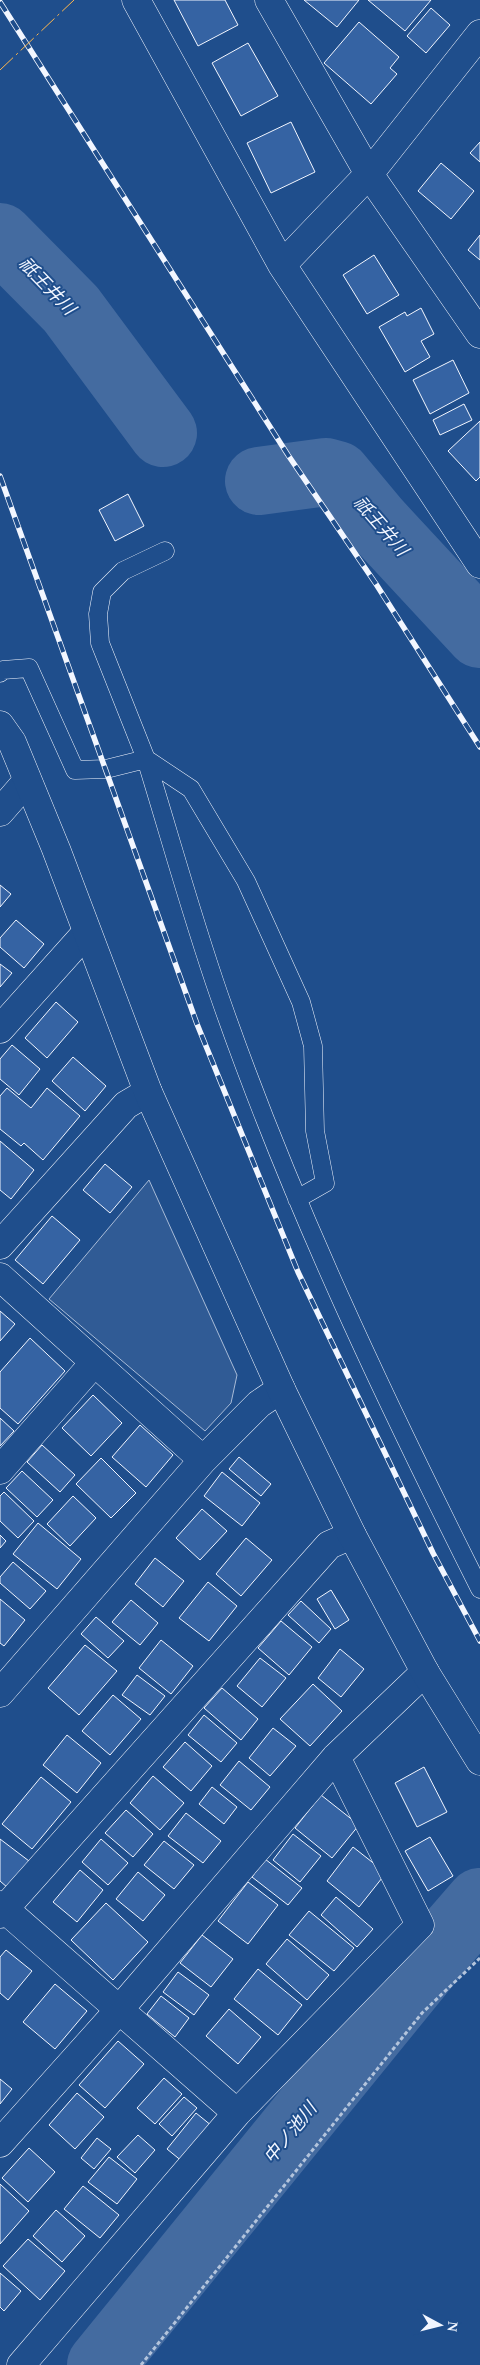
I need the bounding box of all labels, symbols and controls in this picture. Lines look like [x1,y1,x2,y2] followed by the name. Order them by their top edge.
[15,253,81,320] water label: 祇王井川
[350,492,413,561] water label: 祇王井川
[260,2097,322,2167] water label: 中ノ池川
[415,2300,465,2350] north arrow
[444,2321,460,2332] text: N

